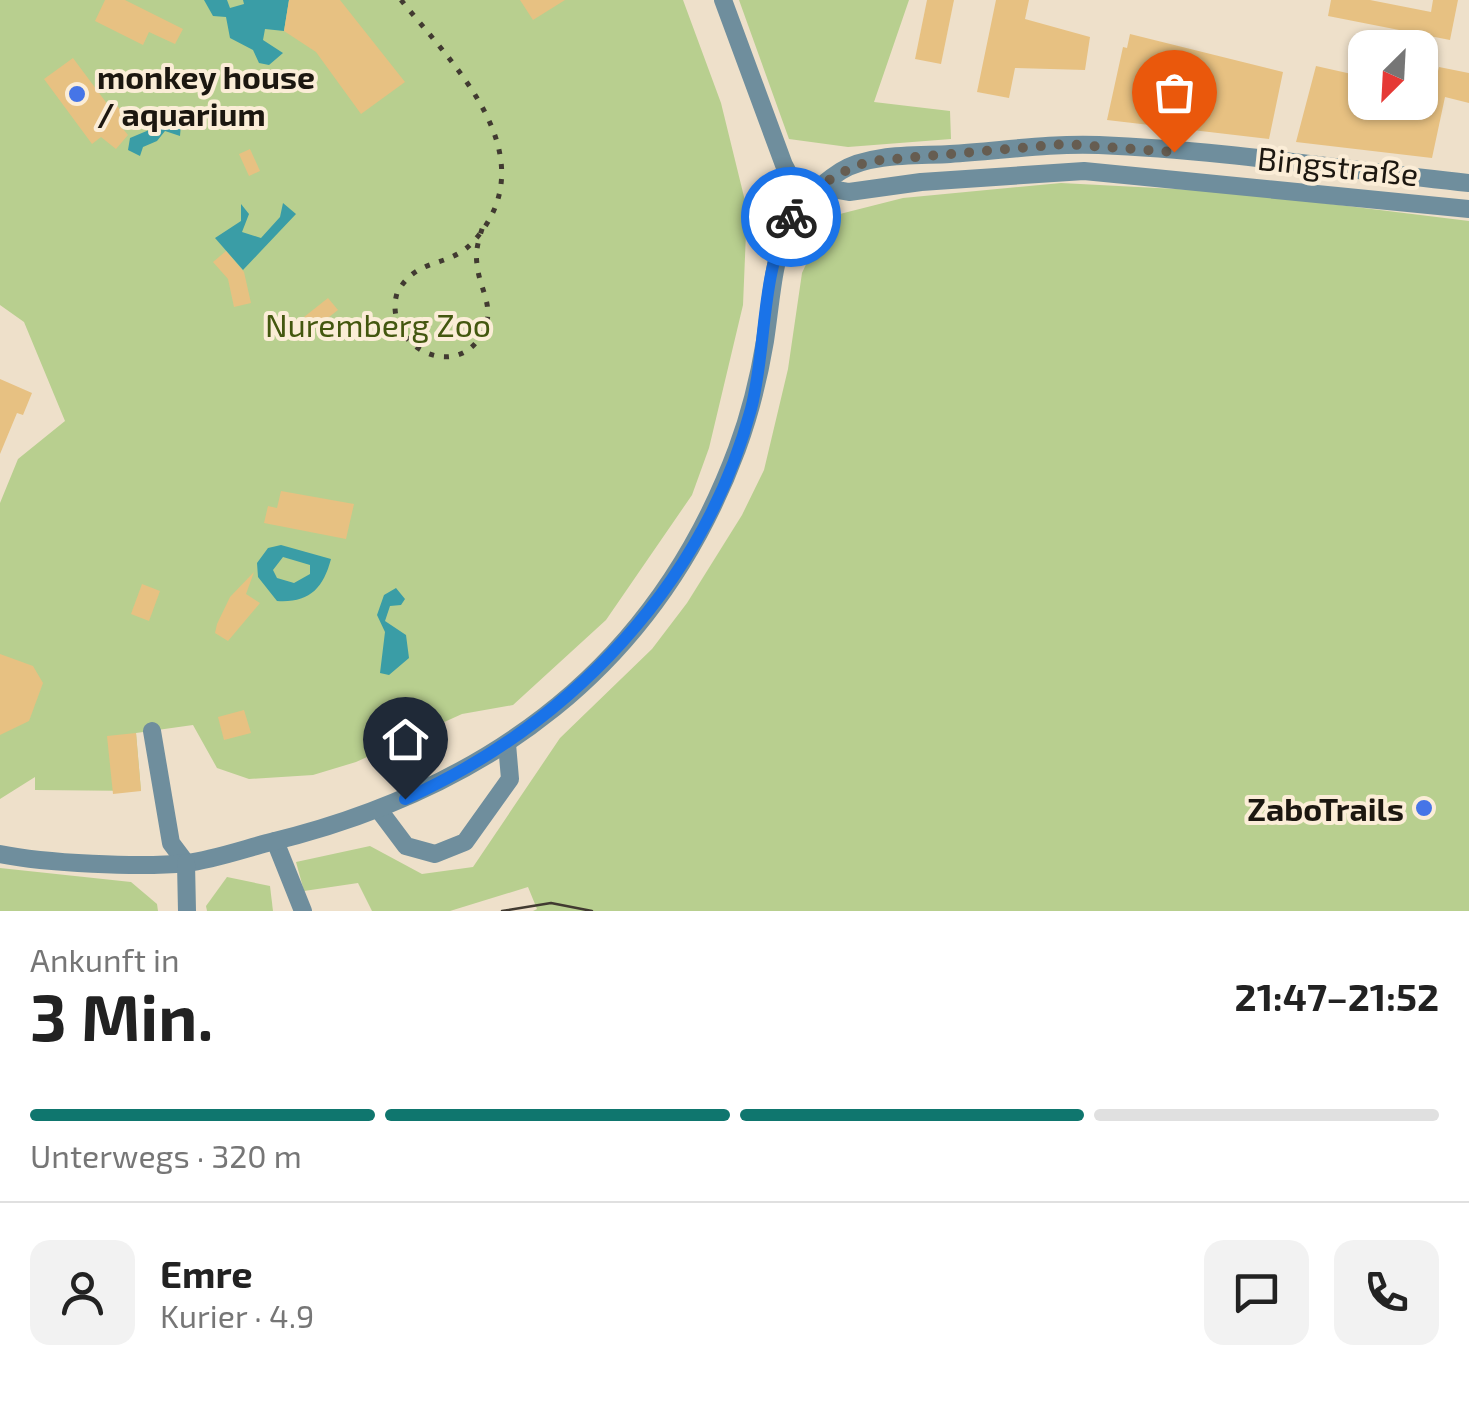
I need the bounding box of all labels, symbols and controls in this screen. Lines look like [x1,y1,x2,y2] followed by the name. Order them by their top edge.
[1348,30,1438,120] north arrow
[1348,30,1438,120] map controls
[1132,50,1217,153] pin
[97,57,315,132] place label: monkey house / aquarium
[1147,65,1202,120] icon: bag
[66,83,88,105] marker: monkey house / aquarium
[1256,138,1420,192] street label: Bingstraße
[741,167,841,267] courier
[764,190,819,245] icon: bike
[265,305,491,343] park label: Nuremberg Zoo
[363,697,448,800] pin
[378,712,433,767] icon: home
[1247,789,1404,827] place label: ZaboTrails
[1413,797,1435,819] marker: ZaboTrails
[30,940,180,978] text: Ankunft in
[1235,973,1439,1019] text: 21:47–21:52
[30,976,213,1054] text: 3 Min.
[30,1136,302,1174] text: Unterwegs · 320 m
[30,1240,135,1345] button: person
[1204,1240,1309,1345] button: chat
[1334,1240,1439,1345] button: phone
[160,1250,253,1296] text: Emre
[160,1296,314,1334] text: Kurier · 4.9

